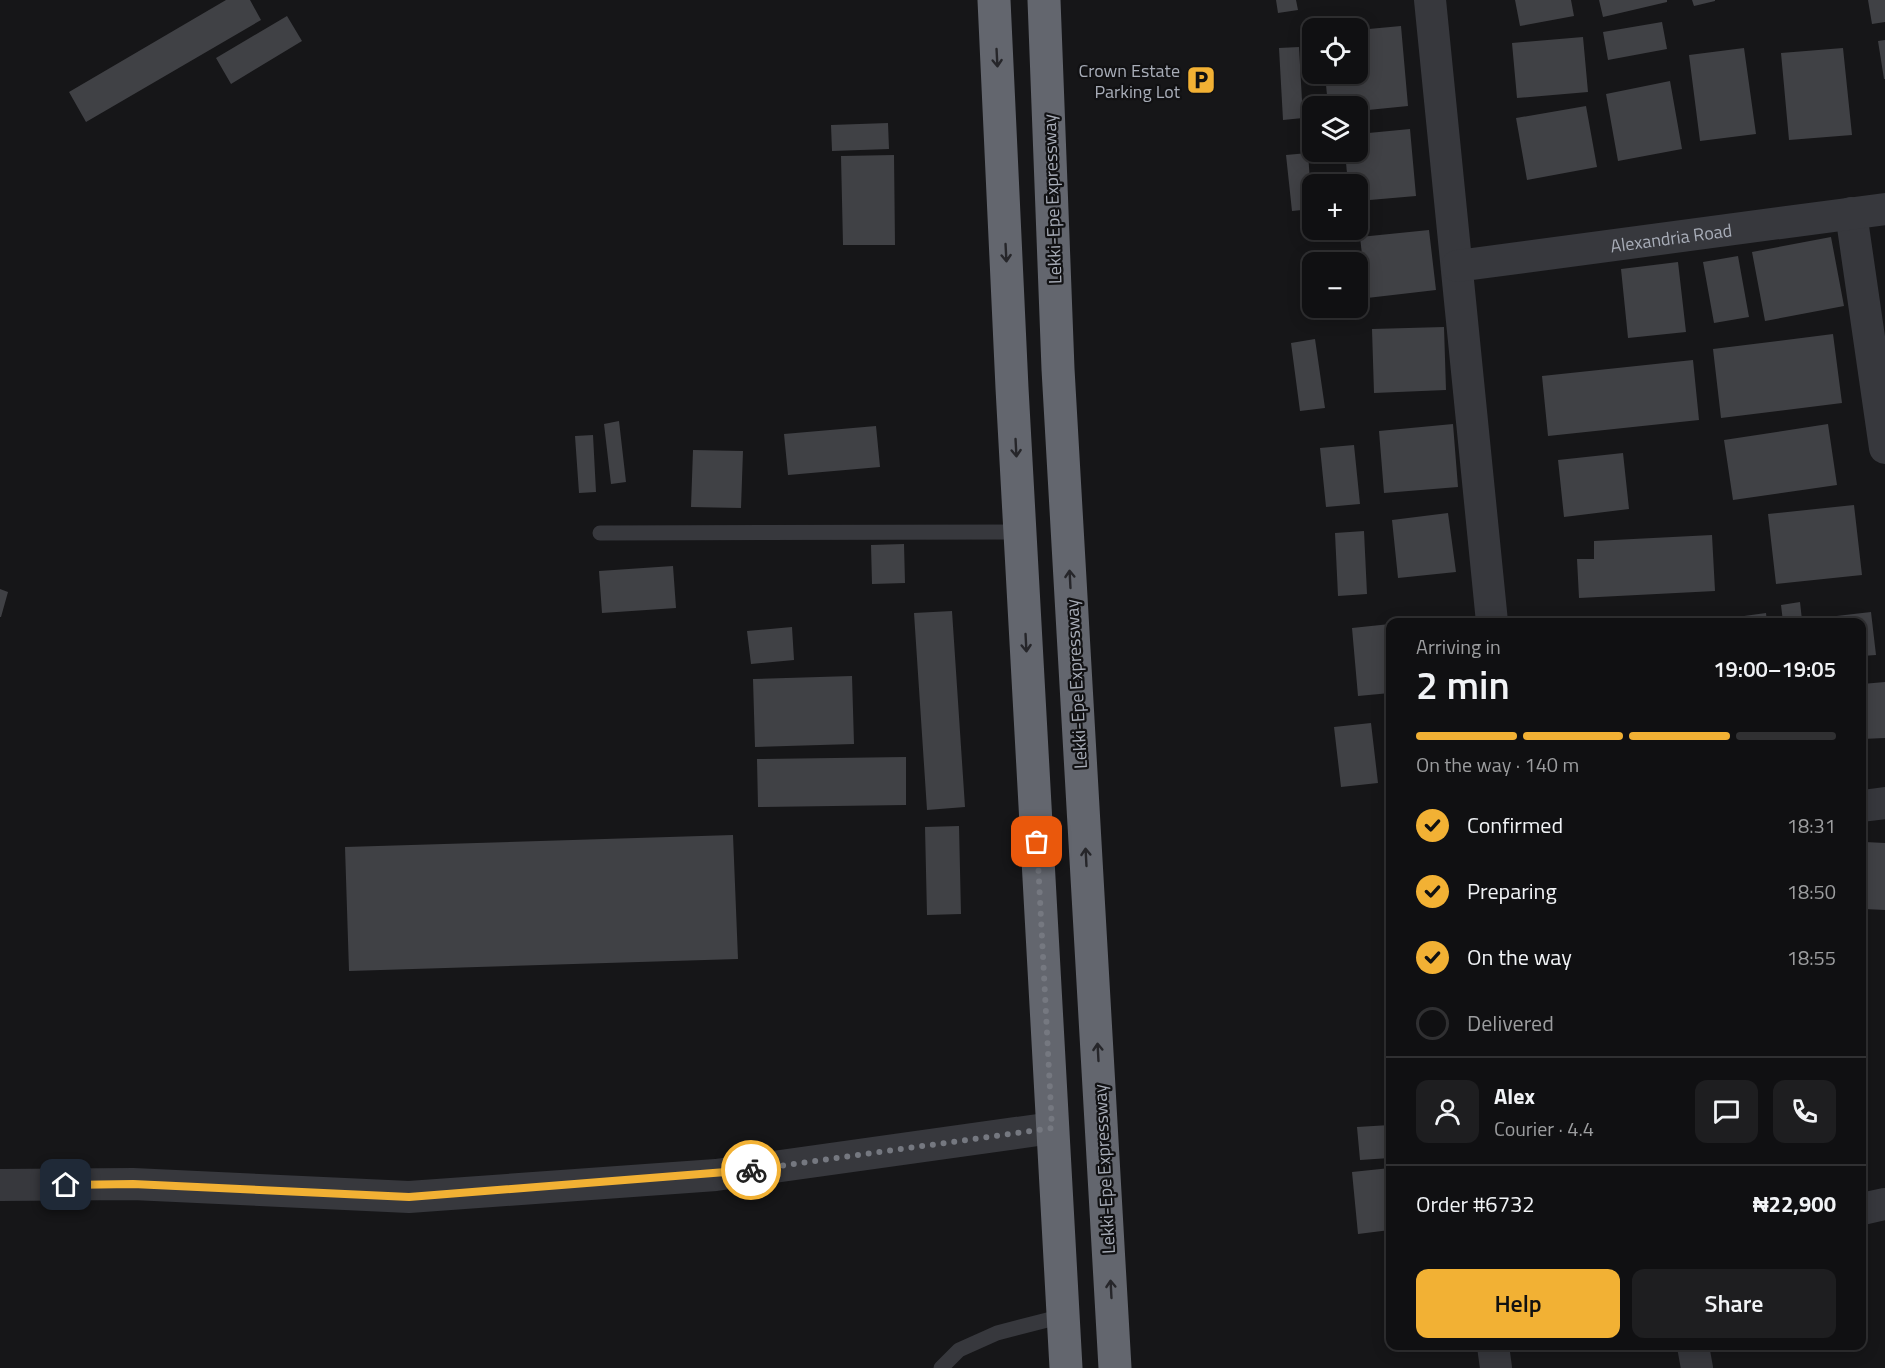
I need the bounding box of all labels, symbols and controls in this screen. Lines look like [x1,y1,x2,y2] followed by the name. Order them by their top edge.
[1302,18,1368,318] map controls
[1302,18,1368,84] button: locate
[991,48,1002,68] one-way arrow
[1078,57,1181,105] place label: Crown Estate Parking Lot
[1185,64,1217,96] parking icon: Crown Estate Parking Lot
[1302,96,1368,162] button: layers
[1036,113,1068,284] street label: Lekki-Epe Expressway
[1302,174,1368,240] button: +
[1609,216,1734,259] street label: Alexandria Road
[1000,243,1011,263] one-way arrow
[1302,252,1368,318] button: −
[1010,437,1021,457] one-way arrow
[1065,569,1076,589] one-way arrow
[1058,598,1094,769] street label: Lekki-Epe Expressway
[1416,631,1501,662] text: Arriving in
[1021,632,1032,652] one-way arrow
[1713,652,1836,686] text: 19:00–19:05
[1416,655,1510,714] text: 2 min
[1416,749,1579,780] text: On the way · 140 m
[1467,808,1563,842] text: Confirmed
[1416,809,1449,842] icon: check
[1787,810,1836,841] text: 18:31
[1011,816,1062,867] pin
[1020,825,1053,858] icon: bag
[1081,848,1092,868] one-way arrow
[1467,874,1557,908] text: Preparing
[1416,875,1449,908] icon: check
[1787,876,1836,907] text: 18:50
[1467,940,1572,974] text: On the way
[1416,941,1449,974] icon: check
[1787,942,1836,973] text: 18:55
[1467,1006,1554,1040] text: Delivered
[1092,1043,1103,1062] one-way arrow
[1494,1079,1535,1113] text: Alex
[1416,1080,1479,1143] button: person
[1695,1080,1758,1143] button: chat
[1773,1080,1836,1143] button: phone
[1086,1083,1122,1254] street label: Lekki-Epe Expressway
[1494,1113,1594,1144] text: Courier · 4.4
[721,1140,781,1200] courier
[735,1154,768,1187] icon: bike
[40,1159,91,1210] pin
[49,1168,82,1201] icon: home
[1416,1187,1535,1221] text: Order #6732
[1753,1187,1836,1221] text: ₦22,900
[1416,1269,1620,1338] button: Help
[1632,1269,1836,1338] button: Share
[1106,1279,1117,1299] one-way arrow

